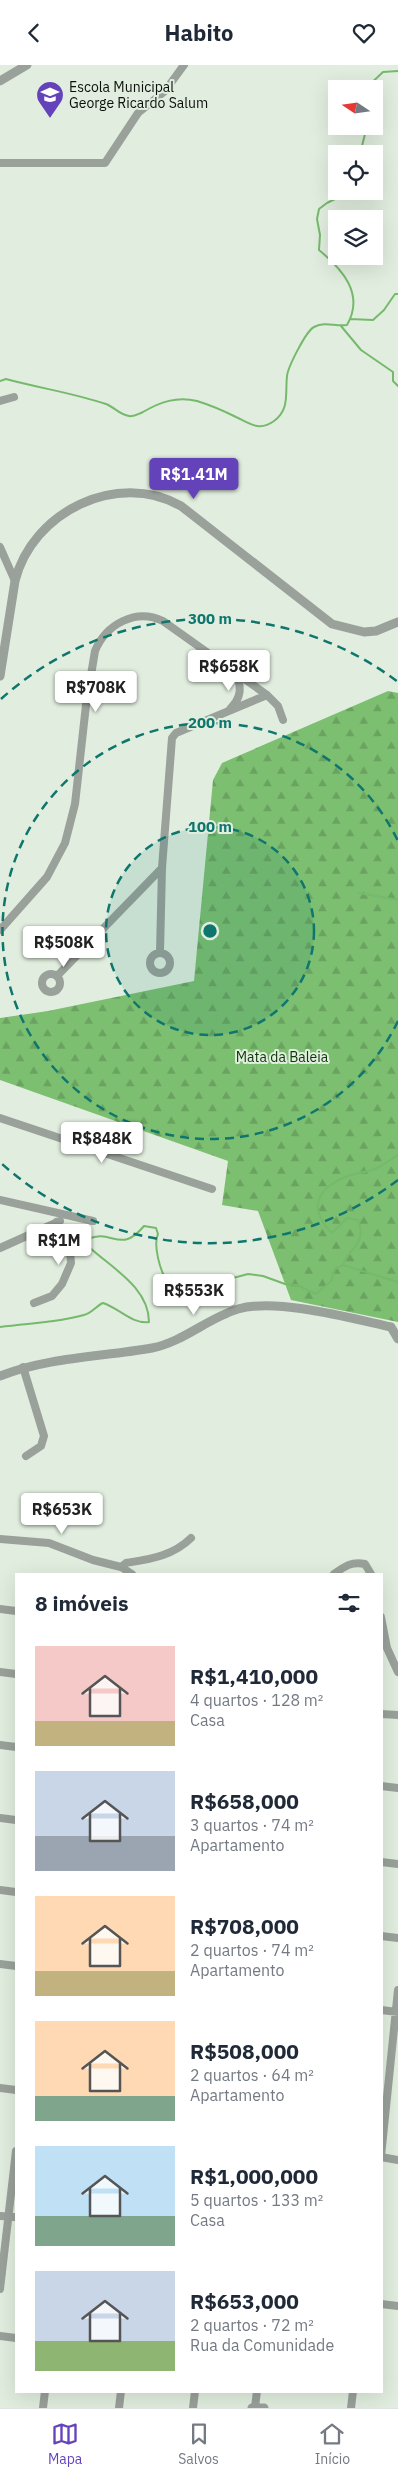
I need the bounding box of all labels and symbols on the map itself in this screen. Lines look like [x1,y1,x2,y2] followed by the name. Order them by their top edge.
[69,78,208,112] place label: Escola Municipal George Ricardo Salum
[35,80,65,119] school or university icon: Escola Municipal George Ricardo Salum
[328,80,382,135] north arrow
[148,457,240,500] pin: R$1.41M
[188,609,232,628] text: 300 m
[188,649,270,692] pin: R$658K
[55,671,137,713] pin: R$708K
[188,713,232,732] text: 200 m
[188,817,232,836] text: 100 m
[201,922,219,940] centre of rings
[23,925,105,968] pin: R$508K
[236,1048,329,1066] park label: Mata da Baleia
[61,1121,143,1164] pin: R$848K
[29,1223,89,1266] pin: R$1M
[153,1273,235,1316] pin: R$553K
[21,1493,103,1535] pin: R$653K

